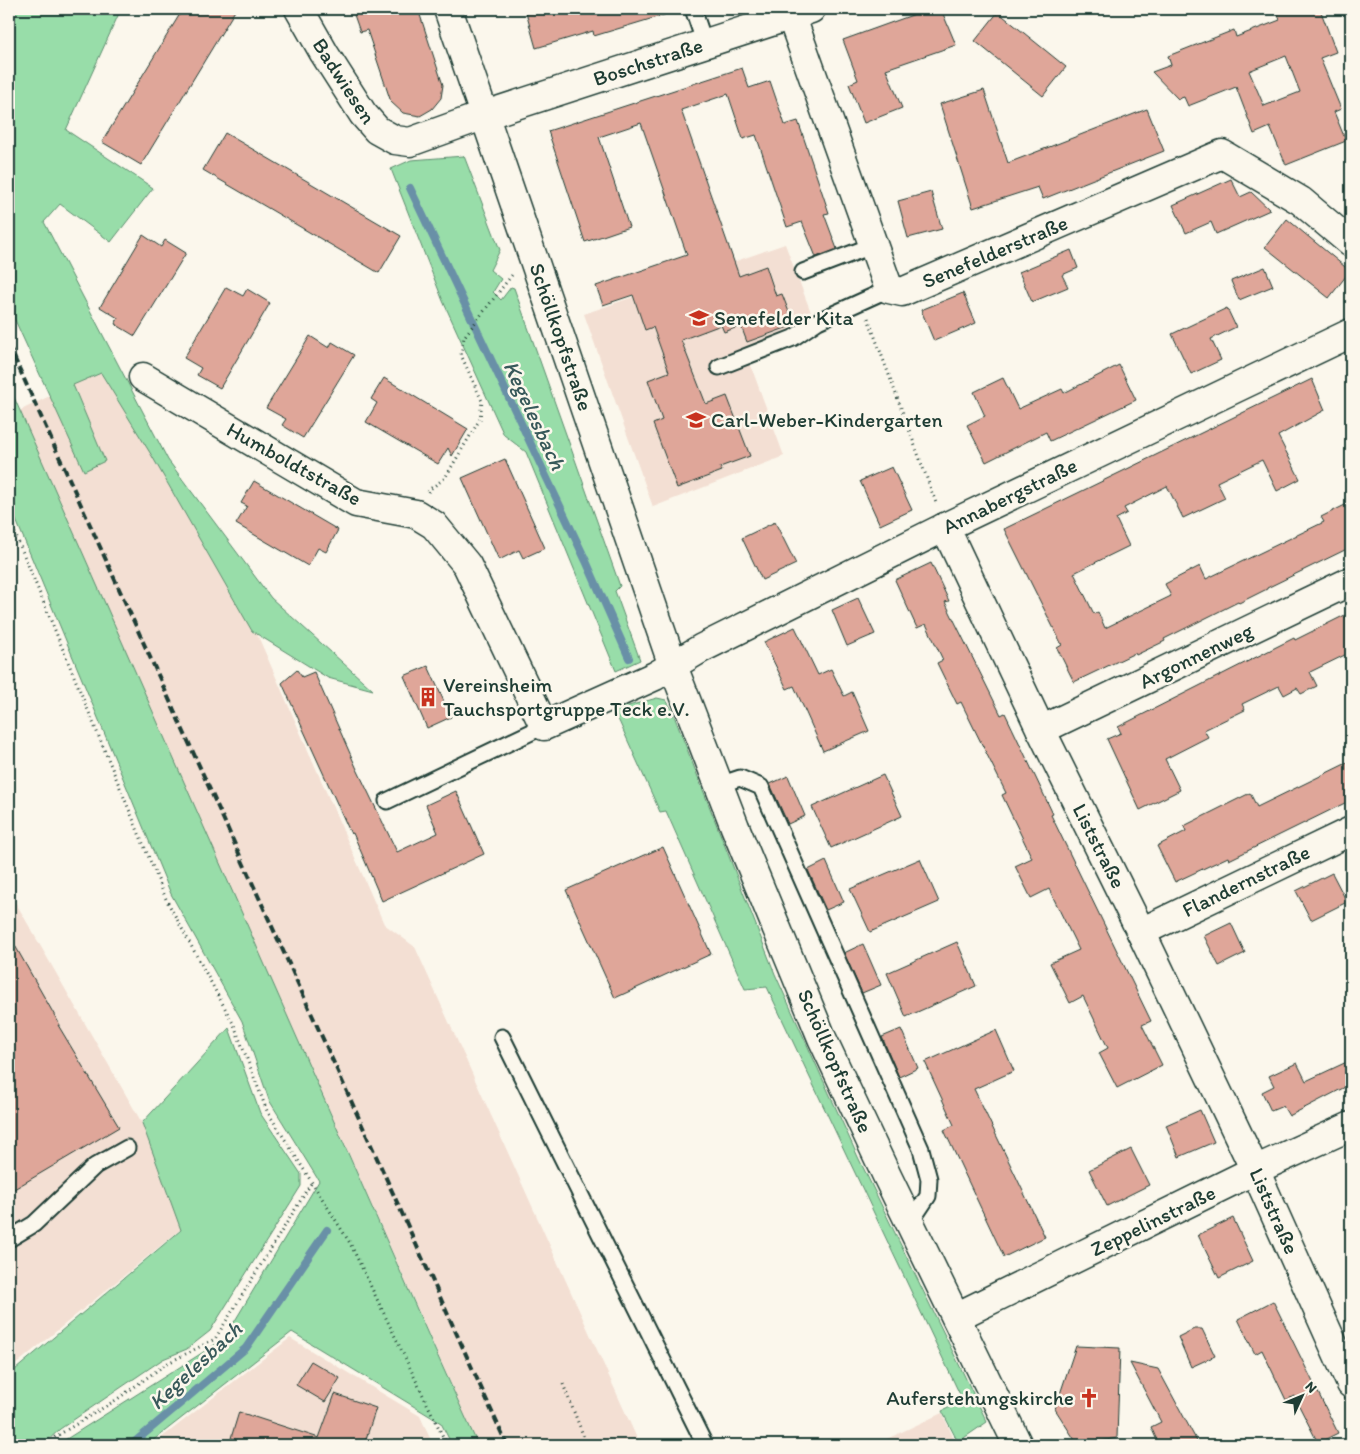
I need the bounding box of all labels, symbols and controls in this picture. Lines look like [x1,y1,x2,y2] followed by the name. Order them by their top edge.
[590,32,706,91] street label: Boschstraße
[307,33,381,128] street label: Badwiesen
[918,210,1071,293] street label: Senefelderstraße
[525,260,598,414] street label: Schöllkopfstraße
[714,305,853,330] place label: Senefelder Kita
[688,307,710,329] school or university icon: Senefelder Kita
[497,356,572,474] water label: Kegelesbach
[711,407,943,432] place label: Carl-Weber-Kindergarten
[685,409,707,431] school or university icon: Carl-Weber-Kindergarten
[223,416,366,511] street label: Humboldtstraße
[938,452,1081,539] street label: Annabergstraße
[1135,617,1257,694] street label: Argonnenweg
[443,672,690,721] place label: Vereinsheim Tauchsportgruppe Teck e.V.
[417,686,439,708] building icon: Vereinsheim Tauchsportgruppe Teck e.V.
[1067,799,1131,892] street label: Liststraße
[1178,839,1314,922] street label: Flandernstraße
[793,985,878,1136] street label: Schöllkopfstraße
[1244,1164,1305,1258] street label: Liststraße
[1086,1180,1219,1262] street label: Zeppelinstraße
[143,1315,248,1415] water label: Kegelesbach
[1278,1372,1328,1422] north arrow
[1302,1378,1320,1397] text: N
[886,1385,1074,1410] place label: Auferstehungskirche
[1078,1387,1100,1409] church icon: Auferstehungskirche

